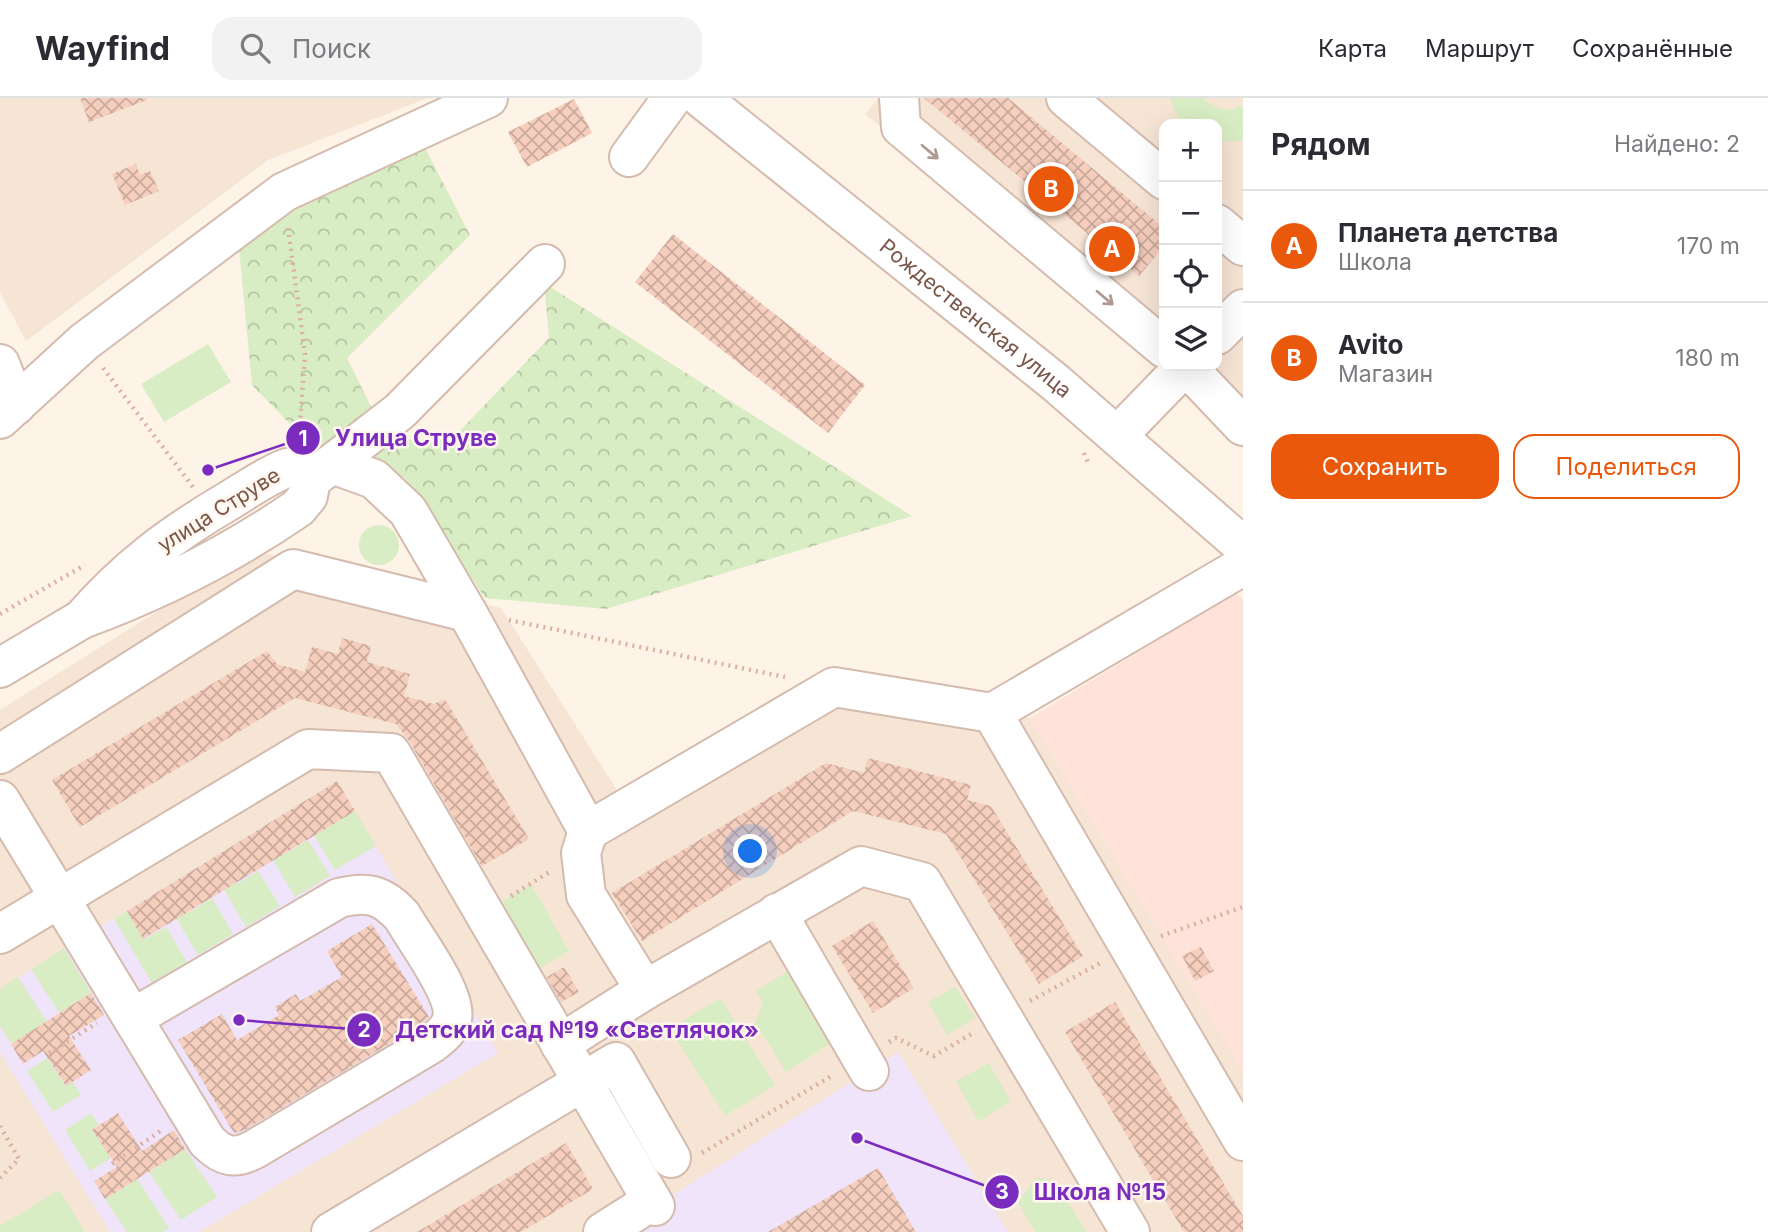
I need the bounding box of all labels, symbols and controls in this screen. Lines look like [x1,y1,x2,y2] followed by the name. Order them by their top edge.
[212,17,702,80] search box
[35,28,170,68] text: Wayfind
[236,29,274,67] icon: search
[292,33,371,64] text: Поиск
[1318,34,1387,63] text: Карта
[1425,34,1534,63] text: Маршрут
[1572,34,1733,63] text: Сохранённые
[1159,119,1222,371] map controls
[1159,119,1222,182] button: +
[1271,126,1371,162] text: Рядом
[1614,130,1740,158] text: Найдено: 2
[921,144,939,160] one-way arrow
[1028,163,1074,215] pin: B
[1159,182,1222,245] button: −
[1338,217,1558,248] text: Планета детства
[1089,223,1135,275] pin: A
[1285,232,1303,260] text: A
[1677,232,1740,260] text: 170 m
[875,233,1077,403] street label: Рождественская улица
[1159,245,1222,308] button: locate
[1338,248,1412,276] text: Школа
[1095,290,1113,306] one-way arrow
[1159,308,1222,371] button: layers
[1338,329,1404,360] text: Avito
[1286,344,1302,372] text: B
[1675,344,1740,372] text: 180 m
[1338,360,1433,388] text: Магазин
[286,416,510,460] callout: Улица Струве
[335,424,497,452] text: Улица Струве
[298,426,308,451] text: 1
[1271,434,1499,499] button: Сохранить
[1513,434,1740,499] button: Поделиться
[153,462,284,557] street label: улица Струве
[733,834,767,868] your location
[346,1008,773,1052] callout: Детский сад №19 «Светлячок»
[395,1016,759,1044] text: Детский сад №19 «Светлячок»
[357,1017,371,1042] text: 2
[985,1170,1180,1214] callout: Школа №15
[1034,1178,1166,1206] text: Школа №15
[995,1179,1009,1204] text: 3

